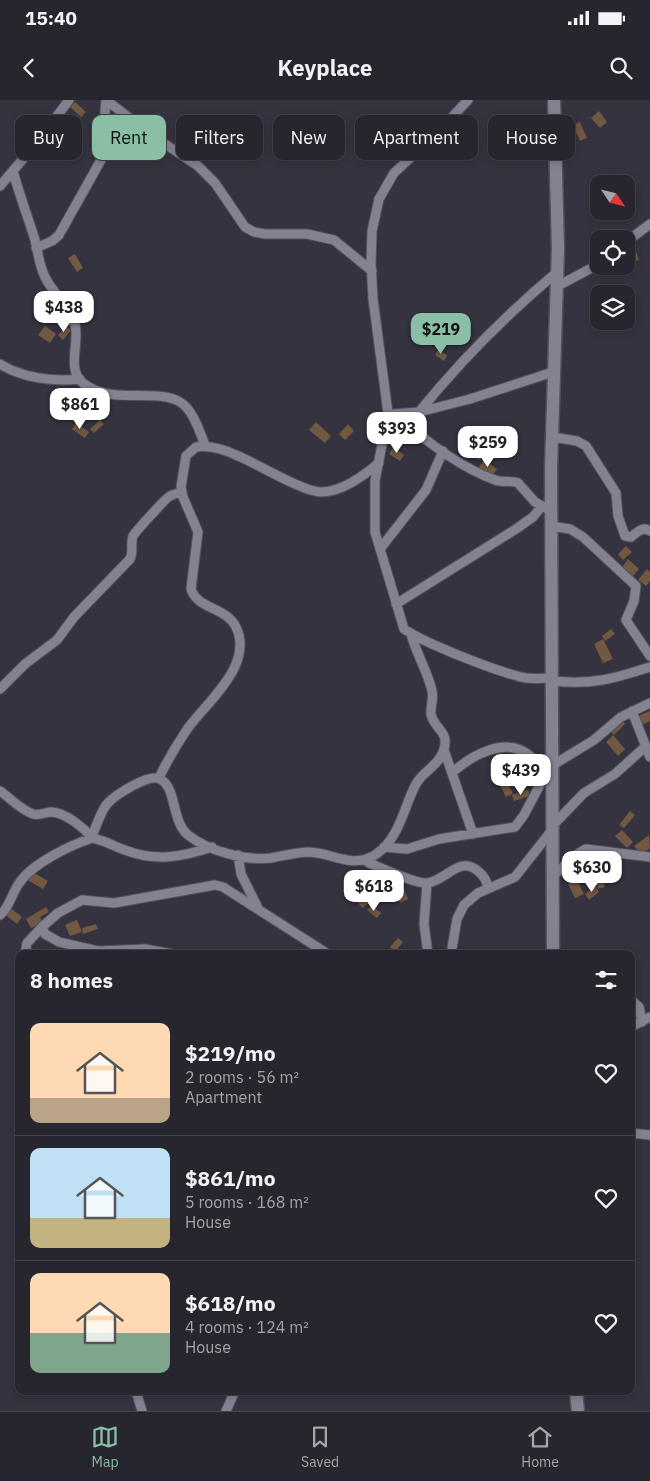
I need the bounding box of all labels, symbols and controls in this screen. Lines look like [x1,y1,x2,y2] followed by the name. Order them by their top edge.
[25,6,77,30] text: 15:40
[278,53,372,82] text: Keyplace
[15,54,43,82] icon: back
[607,54,635,82] icon: search
[15,115,82,160] chip: Buy
[92,115,166,160] chip: Rent
[176,115,263,160] chip: Filters
[273,115,345,160] chip: New
[355,115,478,160] chip: Apartment
[488,115,575,160] chip: House
[590,175,635,220] north arrow
[590,175,635,330] map controls
[590,230,635,275] button: locate
[590,285,635,330] button: layers
[34,290,94,333] pin: $438
[45,297,83,317] text: $438
[411,312,471,355] pin: $219
[422,319,460,339] text: $219
[50,388,110,430] pin: $861
[61,394,99,414] text: $861
[367,412,427,454] pin: $393
[378,418,416,438] text: $393
[458,426,518,468] pin: $259
[469,432,507,452] text: $259
[491,754,551,796] pin: $439
[502,760,540,780] text: $439
[562,850,622,893] pin: $630
[573,857,611,877] text: $630
[344,870,404,912] pin: $618
[355,876,393,896] text: $618
[30,966,113,994] text: 8 homes
[592,966,620,994] icon: filters
[185,1039,276,1067] text: $219/mo
[70,1043,130,1103] icon: home
[592,1059,620,1087] icon: heart
[185,1067,299,1087] text: 2 rooms · 56 m²
[185,1087,262,1107] text: Apartment
[185,1164,276,1192] text: $861/mo
[70,1168,130,1228] icon: home
[592,1184,620,1212] icon: heart
[185,1192,309,1212] text: 5 rooms · 168 m²
[185,1212,231,1232] text: House
[185,1289,276,1317] text: $618/mo
[70,1293,130,1353] icon: home
[592,1309,620,1337] icon: heart
[185,1317,309,1337] text: 4 rooms · 124 m²
[185,1337,231,1357] text: House
[91,1423,119,1471] tab: Map
[301,1423,339,1471] tab: Saved
[521,1423,559,1471] tab: Home

